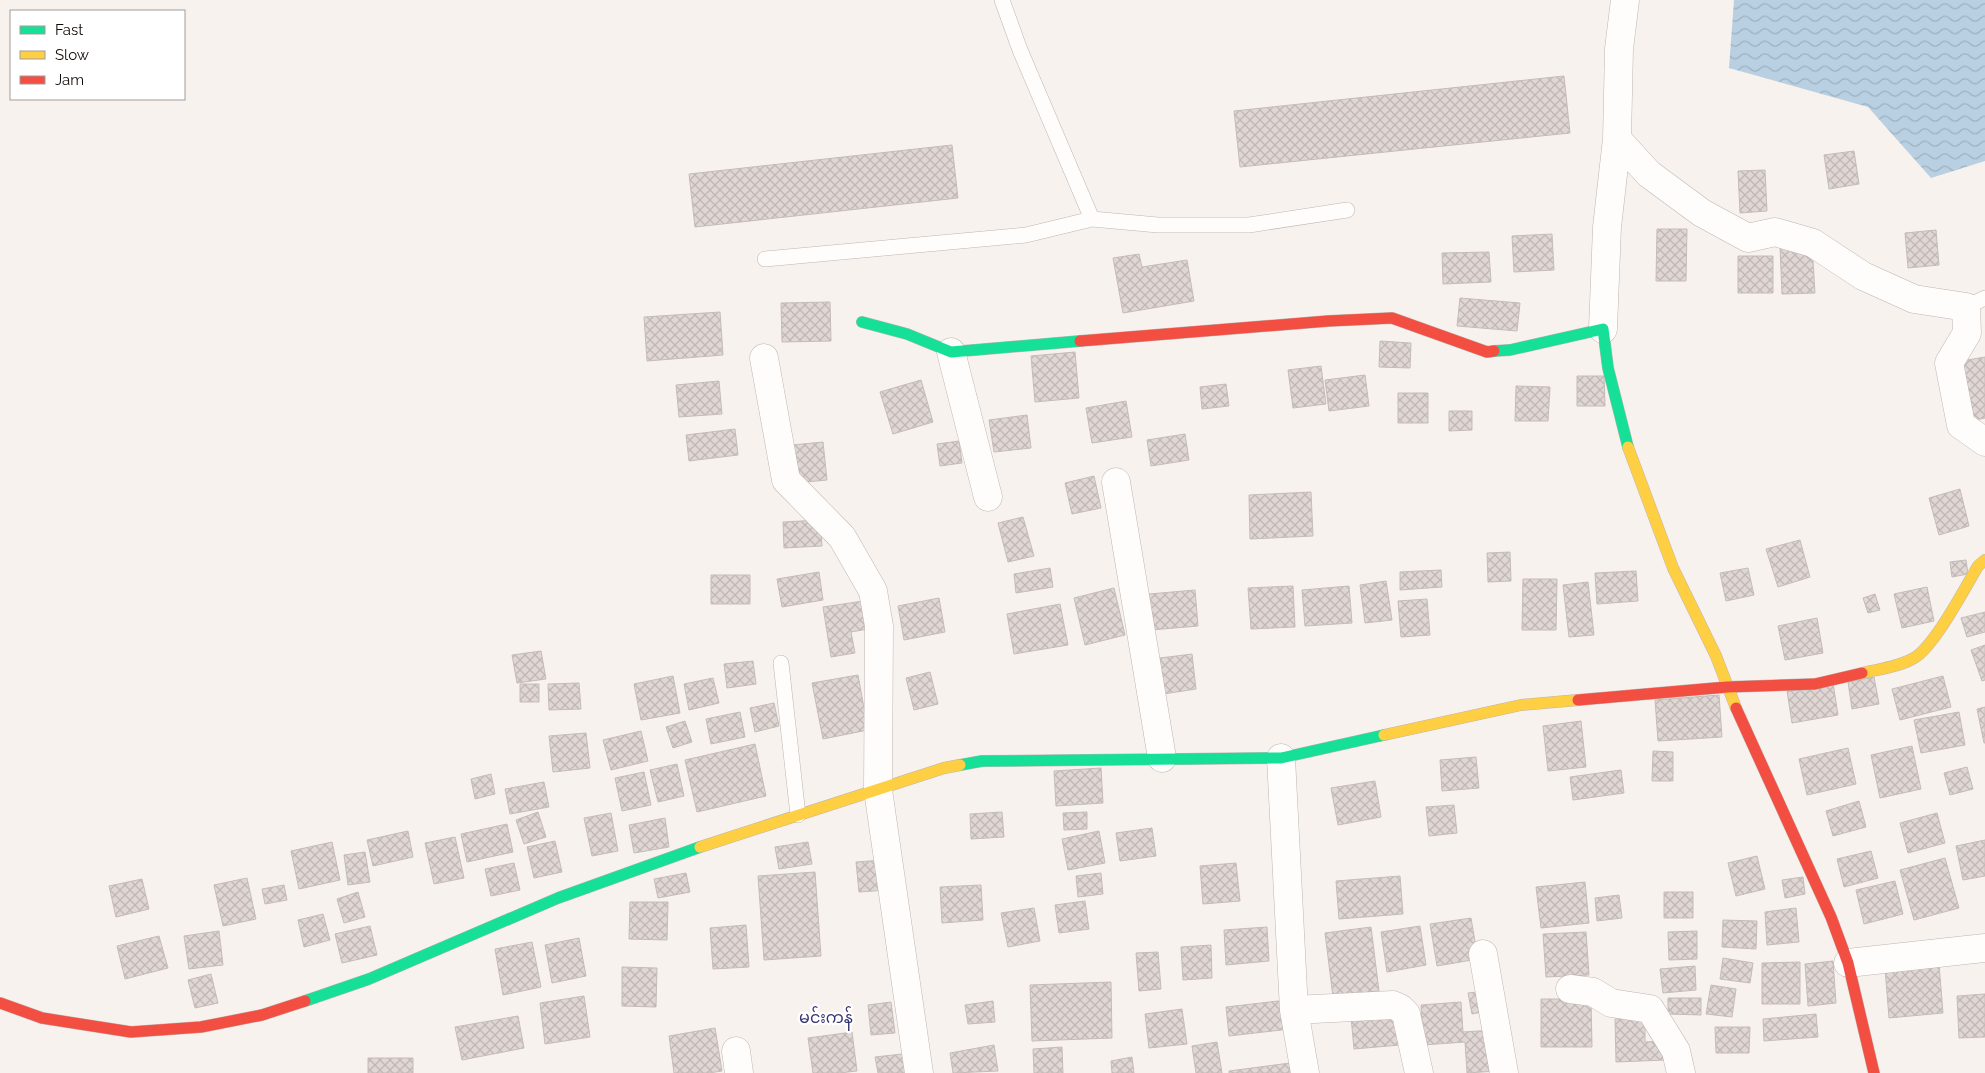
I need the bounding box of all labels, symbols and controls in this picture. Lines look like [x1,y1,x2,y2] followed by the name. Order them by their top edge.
[10,10,185,100] legend
[55,21,83,39] text: Fast
[55,46,89,64] text: Slow
[55,71,84,89] text: Jam
[799,1006,853,1031] district label: မင်းကန်

